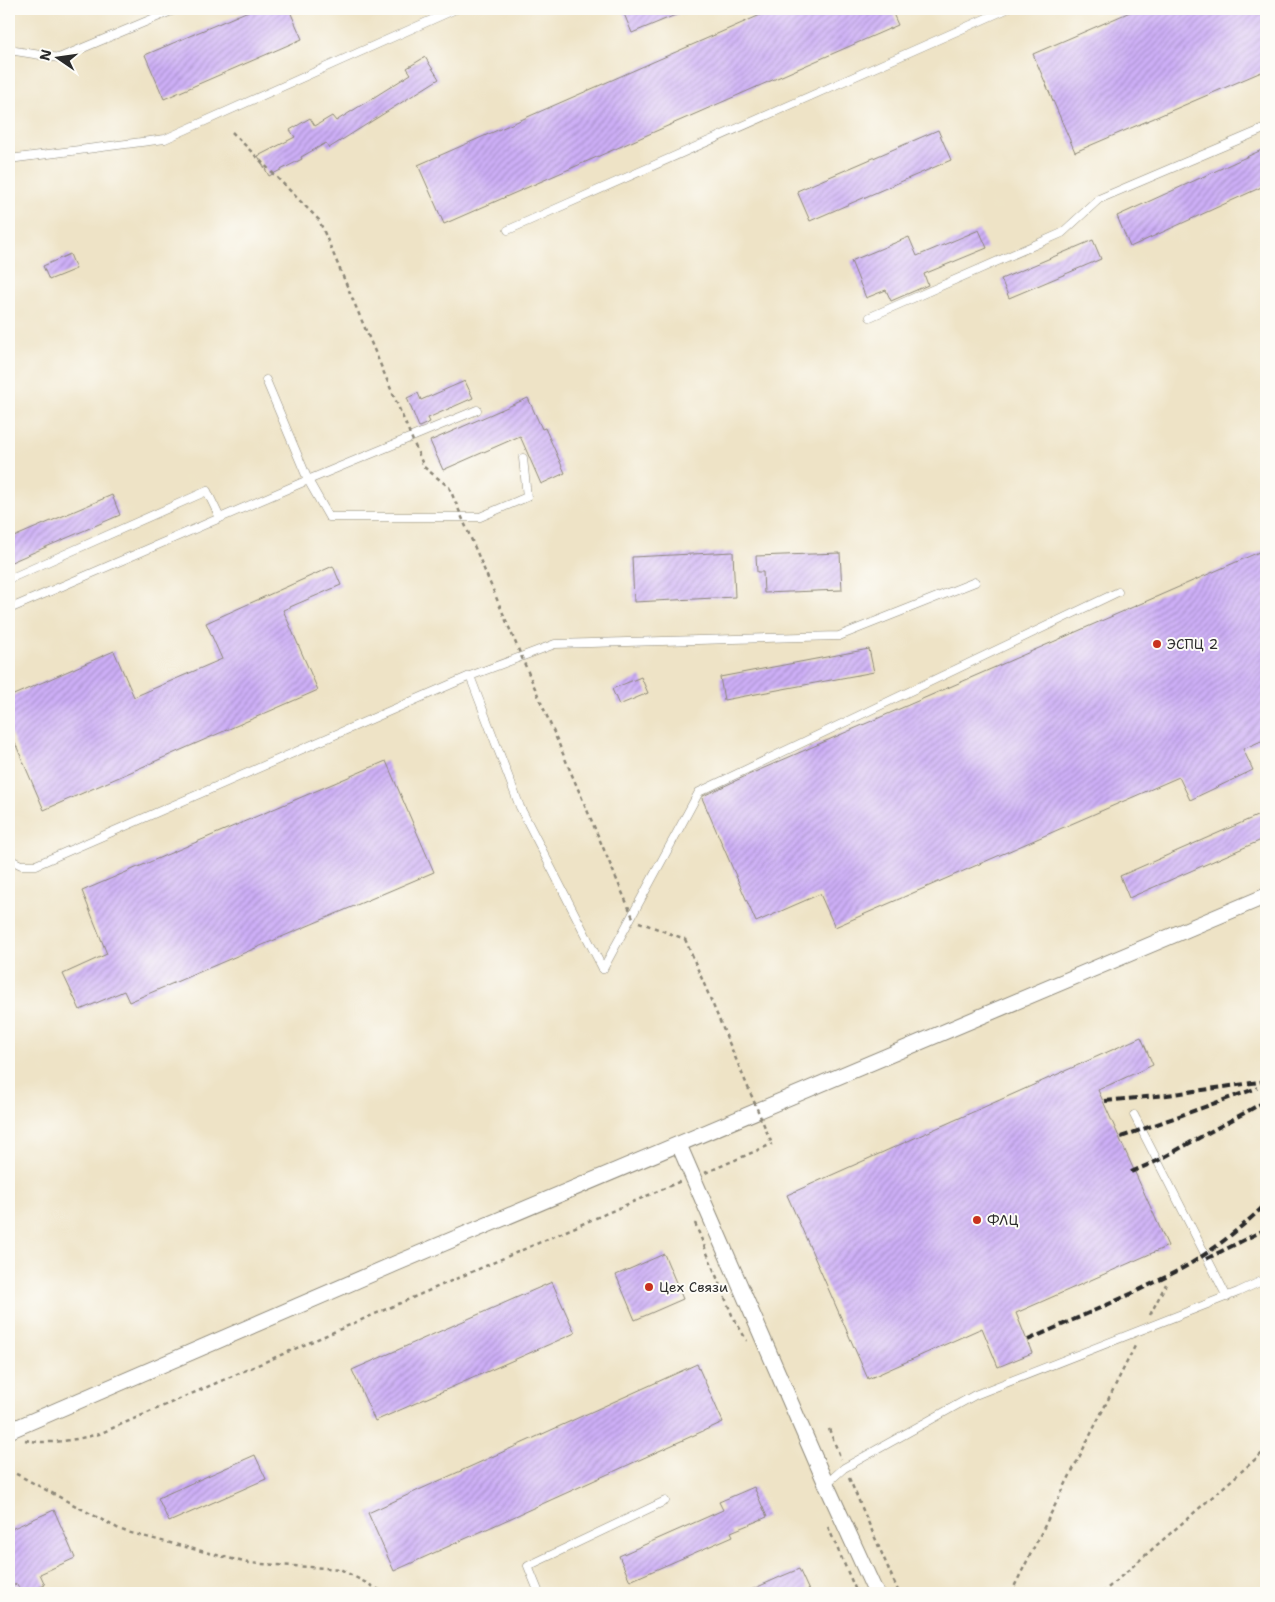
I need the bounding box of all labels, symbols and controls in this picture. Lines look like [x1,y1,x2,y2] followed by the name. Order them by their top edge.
[32,32,82,82] north arrow
[35,48,55,63] text: N
[1167,635,1218,653] place label: ЭСПЦ 2
[1151,638,1163,650] marker: ЭСПЦ 2
[987,1211,1018,1229] place label: ФЛЦ
[971,1214,983,1226] marker: ФЛЦ
[659,1278,728,1296] place label: Цех Связи
[643,1281,655,1293] marker: Цех Связи

